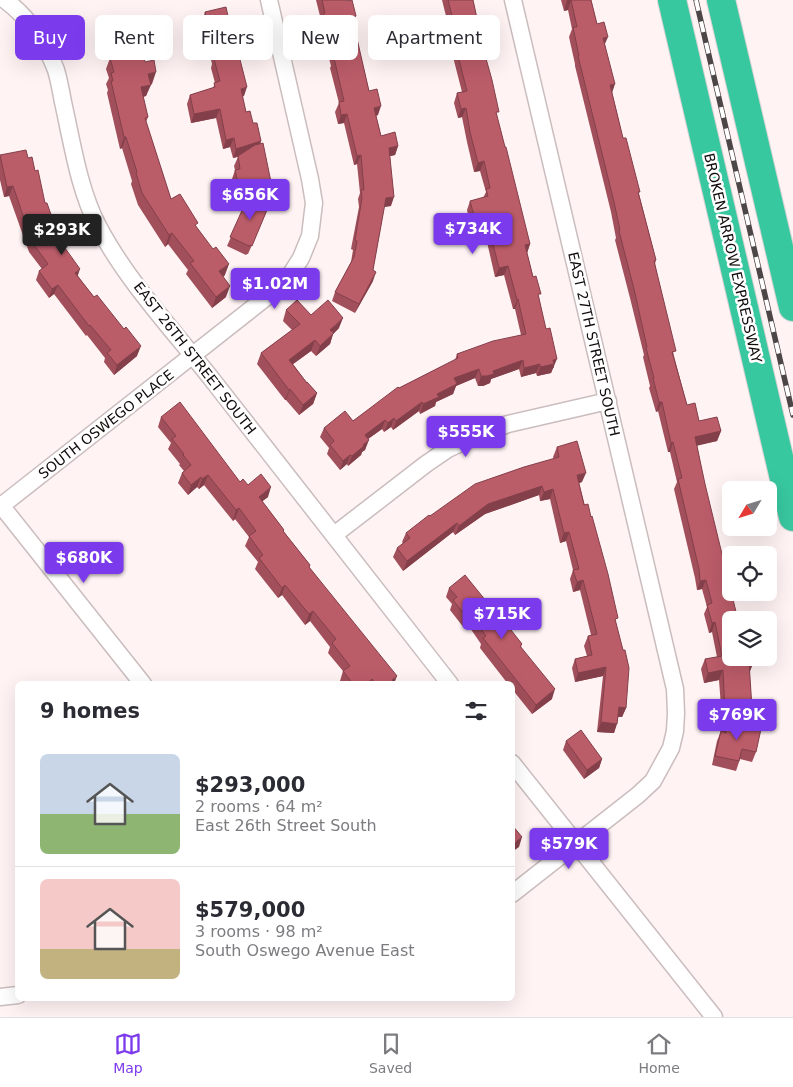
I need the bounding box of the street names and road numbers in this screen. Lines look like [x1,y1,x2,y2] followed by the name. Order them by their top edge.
[701,151,765,365] street label: BROKEN ARROW EXPRESSWAY
[565,250,623,438] street label: EAST 27TH STREET SOUTH
[131,279,259,437] street label: EAST 26TH STREET SOUTH
[35,366,177,482] street label: SOUTH OSWEGO PLACE

